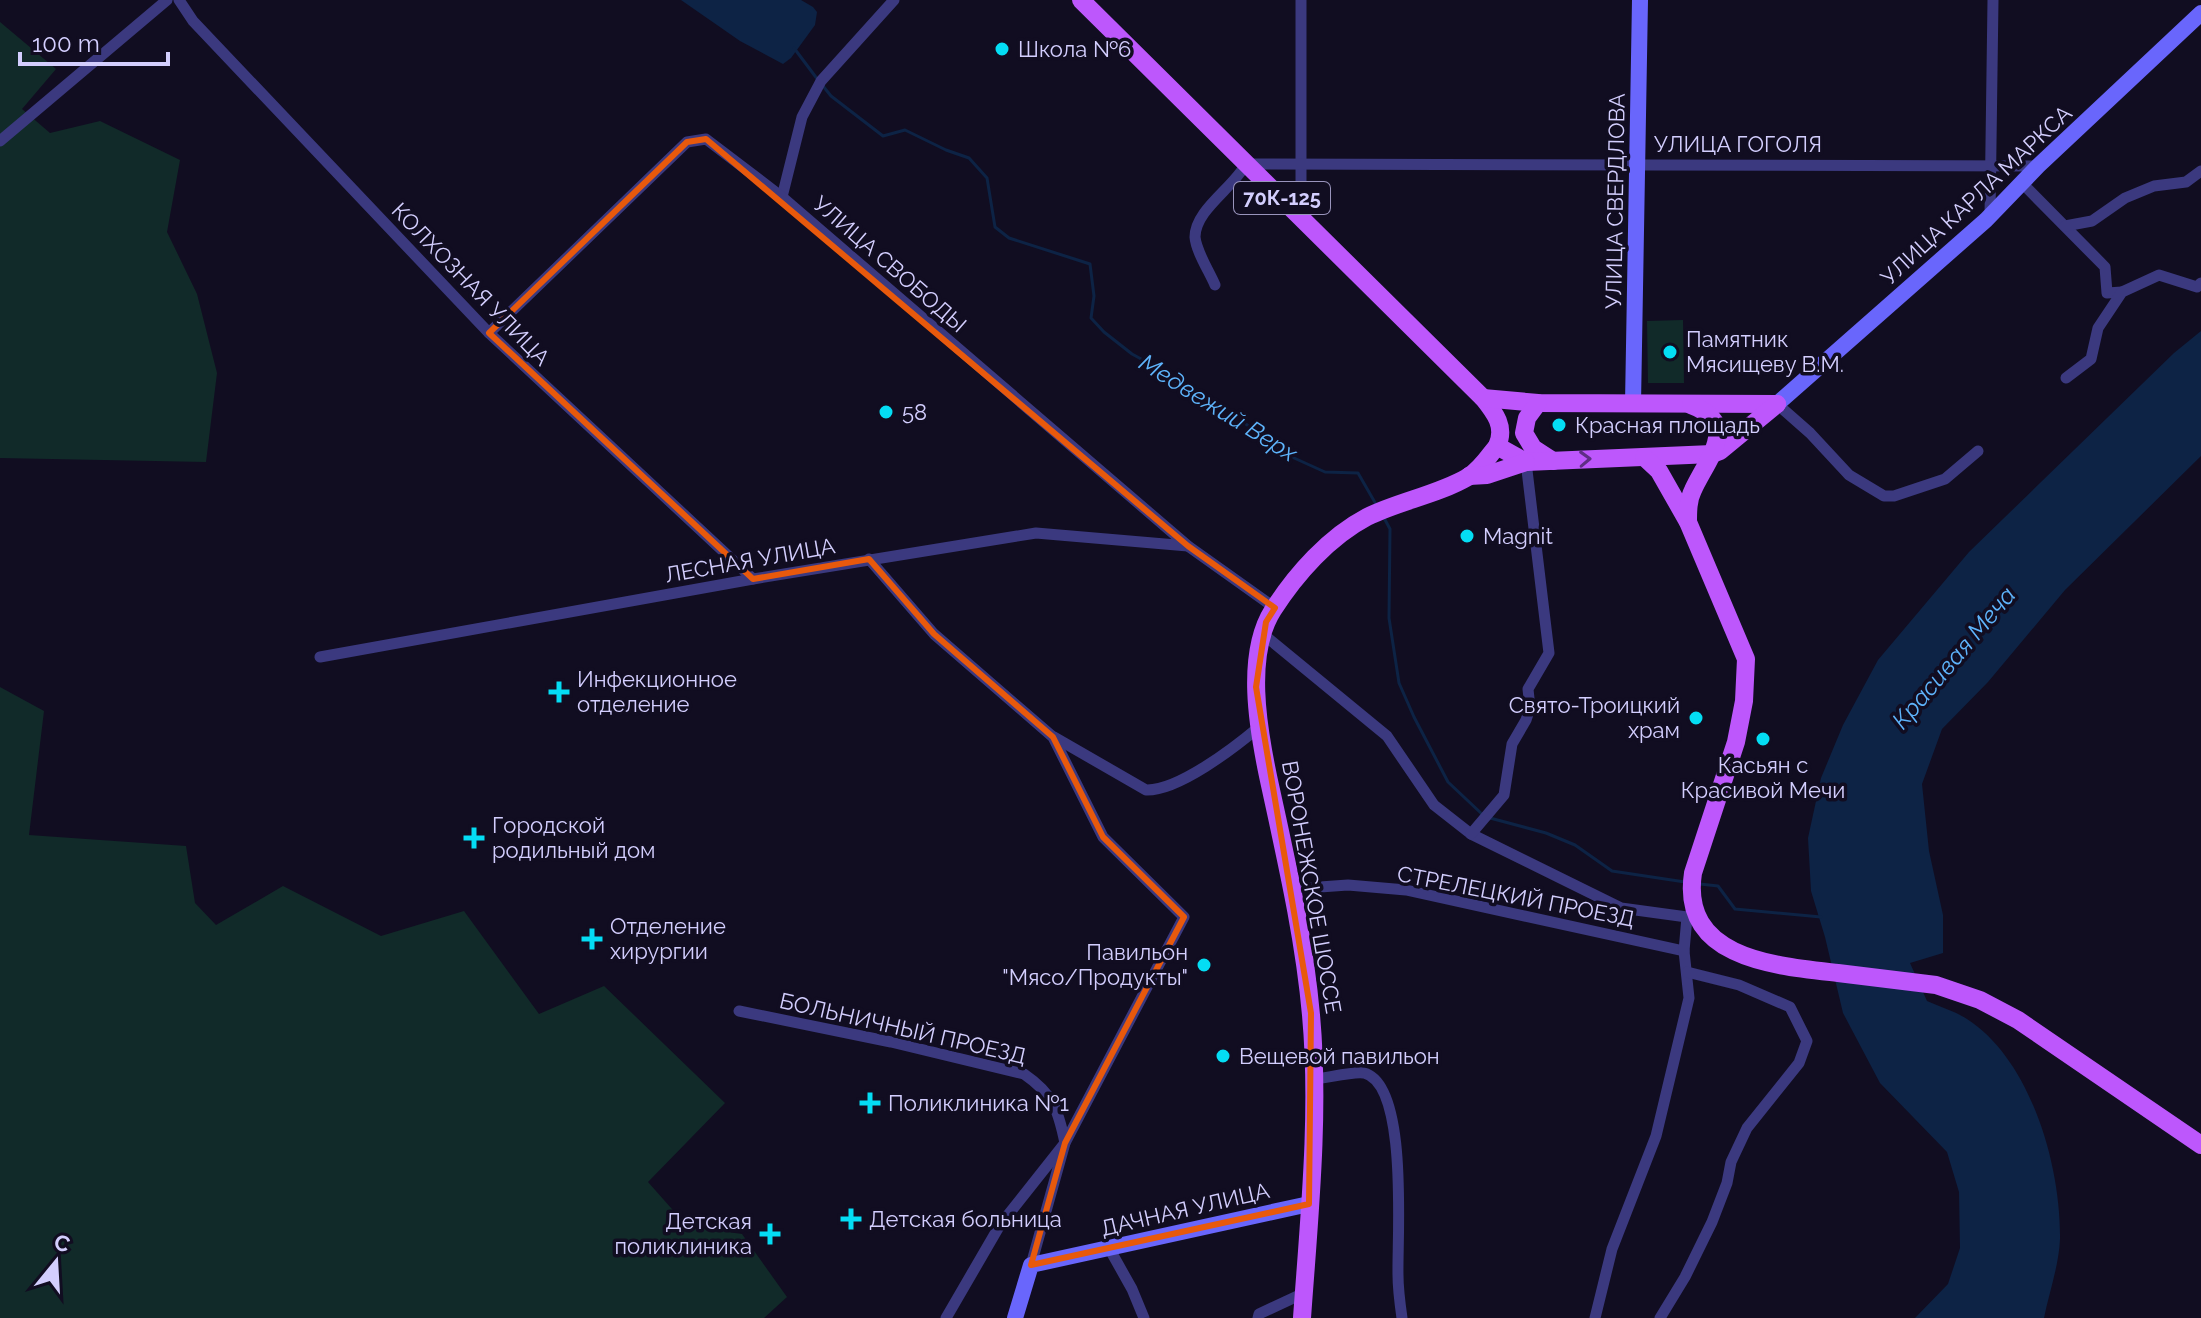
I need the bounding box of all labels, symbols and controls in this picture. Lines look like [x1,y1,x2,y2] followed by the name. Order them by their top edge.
[20,16,168,66] scale bar
[32,29,100,58] text: 100 m
[1018,36,1131,62] place label: Школа №6
[993,40,1011,58] marker: Школа №6
[1600,93,1630,309] street label: УЛИЦА СВЕРДЛОВА
[1875,100,2077,290] street label: УЛИЦА КАРЛА МАРКСА
[1654,131,1822,157] street label: УЛИЦА ГОГОЛЯ
[1234,182,1330,214] road number: 70К-125
[808,190,972,338] street label: УЛИЦА СВОБОДЫ
[387,197,555,371] street label: КОЛХОЗНАЯ УЛИЦА
[1686,326,1844,377] place label: Памятник Мясищеву В.М.
[1661,343,1679,361] marker: Памятник Мясищеву В.М.
[1134,347,1304,468] water label: Медвежий Верх
[902,399,927,425] place label: 58
[877,403,895,421] marker: 58
[1575,412,1760,438] place label: Красная площадь
[1550,416,1568,434] marker: Красная площадь
[1579,451,1592,468] one-way arrow
[1483,523,1553,549] place label: Magnit
[1458,527,1476,545] marker: Magnit
[663,532,837,588] street label: ЛЕСНАЯ УЛИЦА
[1886,581,2021,735] water label: Красивая Меча
[577,666,737,717] place label: Инфекционное отделение
[548,681,570,703] marker: Инфекционное отделение
[1509,692,1680,743] place label: Свято-Троицкий храм
[1687,709,1705,727] marker: Свято-Троицкий храм
[1754,730,1772,748] marker: Касьян с Красивой Мечи
[1681,752,1845,803] place label: Касьян с Красивой Мечи
[1277,759,1347,1015] street label: ВОРОНЕЖСКОЕ ШОССЕ
[492,812,655,863] place label: Городской родильный дом
[463,827,485,849] marker: Городской родильный дом
[1395,860,1637,932] street label: СТРЕЛЕЦКИЙ ПРОЕЗД
[610,913,726,964] place label: Отделение хирургии
[581,928,603,950] marker: Отделение хирургии
[1002,939,1188,990] place label: Павильон "Мясо/Продукты"
[1195,956,1213,974] marker: Павильон "Мясо/Продукты"
[777,987,1029,1069] street label: БОЛЬНИЧНЫЙ ПРОЕЗД
[1239,1043,1440,1069] place label: Вещевой павильон
[1214,1047,1232,1065] marker: Вещевой павильон
[888,1090,1069,1116] place label: Поликлиника №1
[859,1092,881,1114] marker: Поликлиника №1
[1098,1177,1272,1241] street label: ДАЧНАЯ УЛИЦА
[869,1206,1062,1232] place label: Детская больница
[615,1208,752,1259] place label: Детская поликлиника
[840,1208,862,1230] marker: Детская больница
[16,1222,96,1302] north arrow
[759,1223,781,1245] marker: Детская поликлиника
[51,1228,73,1258] text: С

